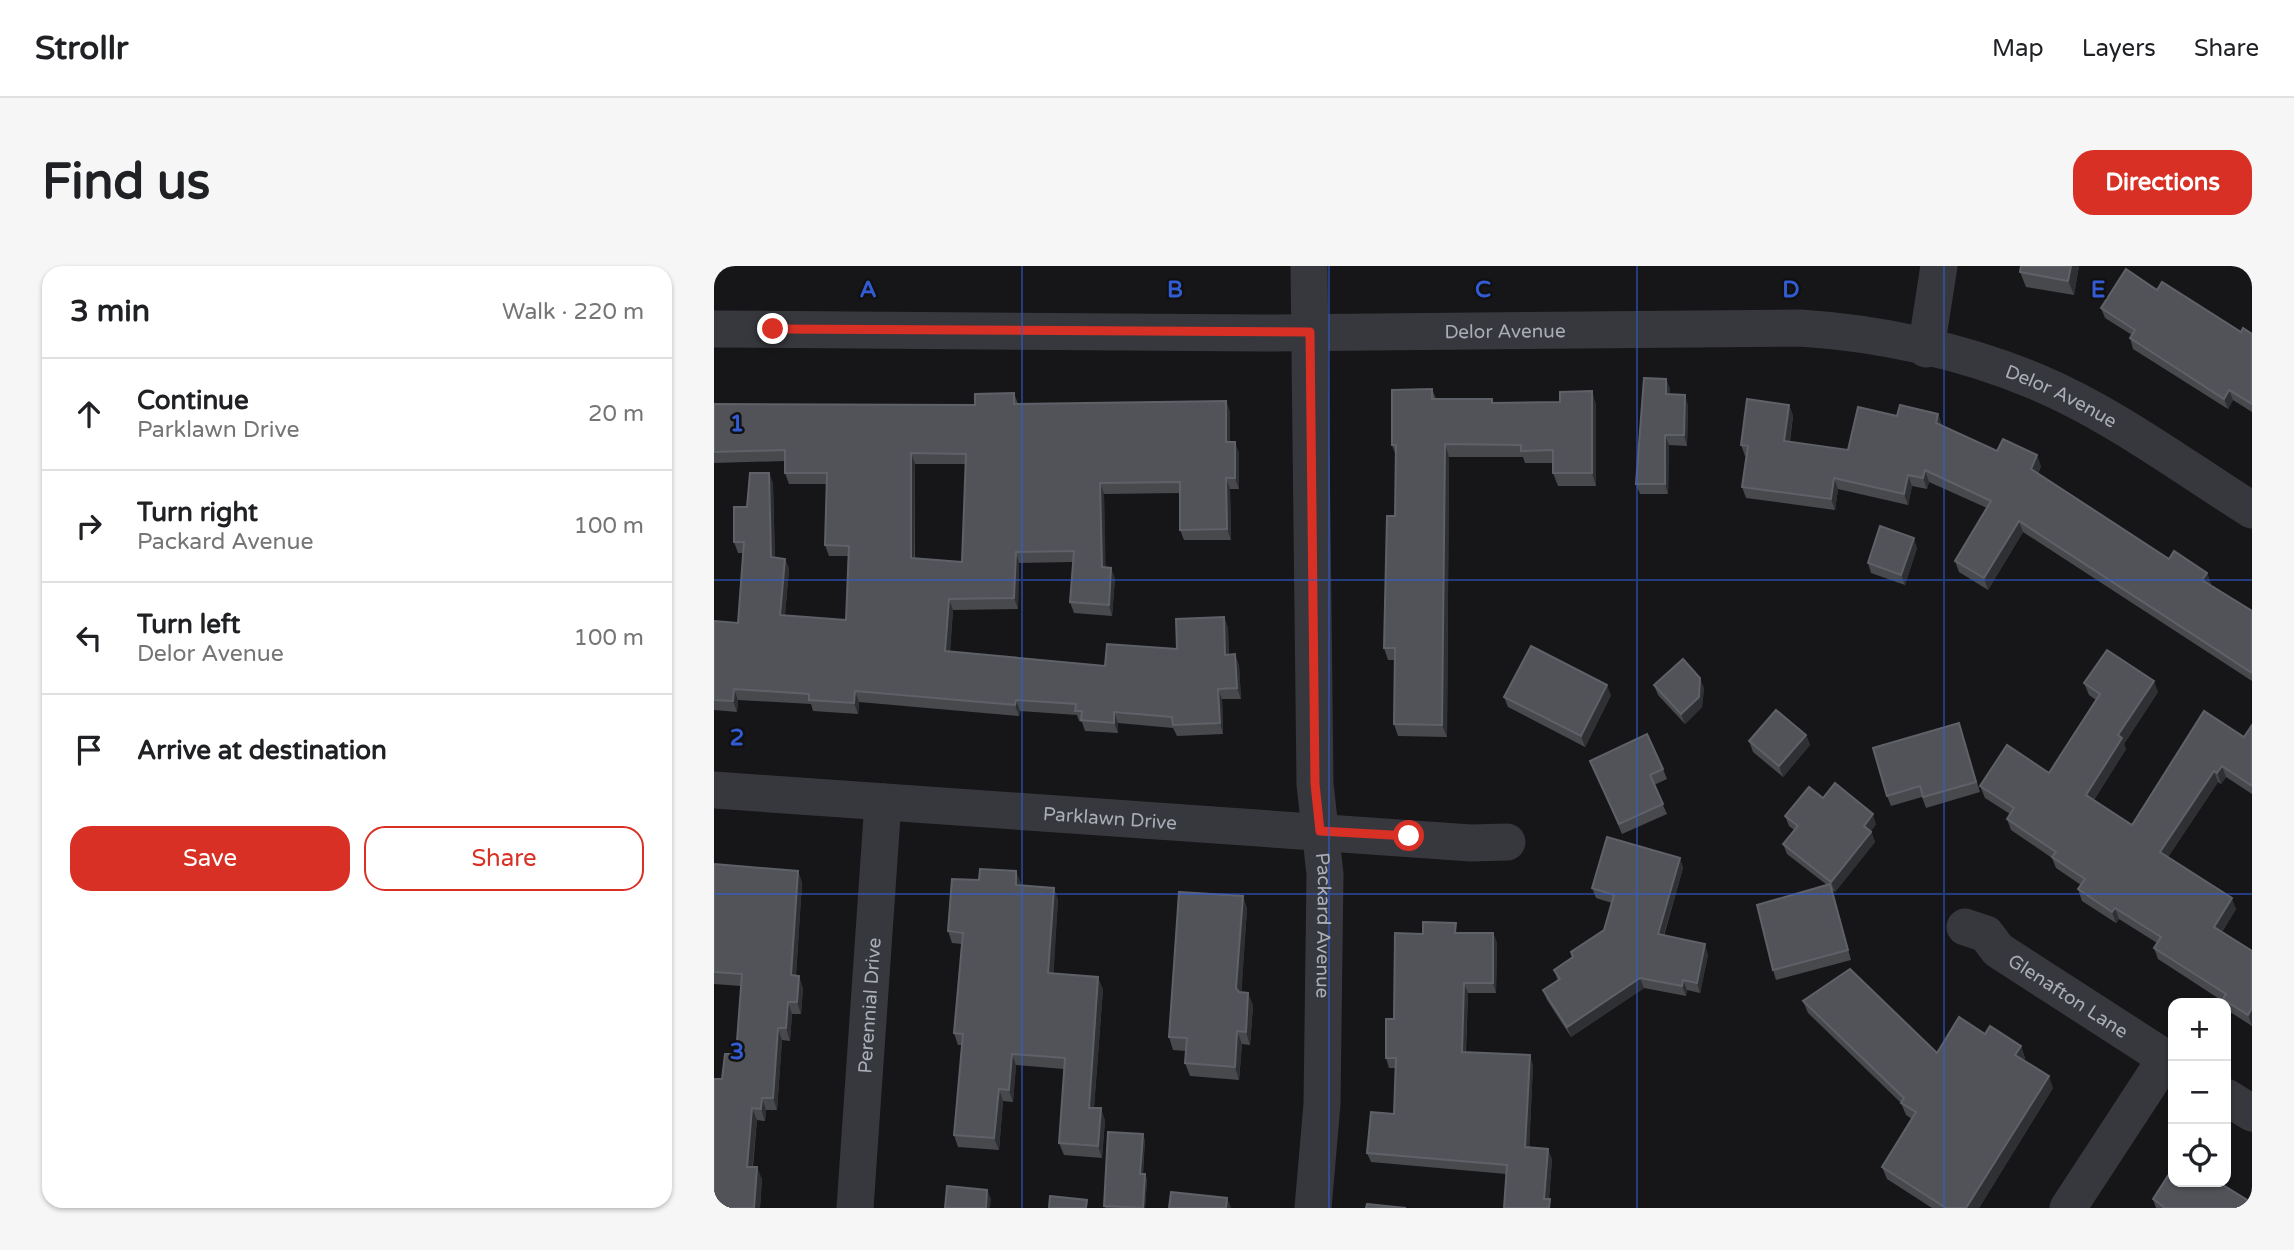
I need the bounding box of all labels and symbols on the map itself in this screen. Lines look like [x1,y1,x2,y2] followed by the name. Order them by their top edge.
[859,276,877,304] text: A
[1167,276,1183,304] text: B
[1475,276,1491,304] text: C
[1782,276,1800,304] text: D
[2091,276,2105,304] text: E
[757,313,788,344] route end
[1444,320,1566,343] street label: Delor Avenue
[2002,361,2121,433] street label: Delor Avenue
[730,410,744,438] text: 1
[730,724,744,752] text: 2
[1042,803,1178,834] street label: Parklawn Drive
[1393,820,1424,851] route start
[1311,851,1335,999] street label: Packard Avenue
[854,937,886,1074] street label: Perennial Drive
[2004,950,2132,1043] street label: Glenafton Lane
[730,1038,744,1066] text: 3

